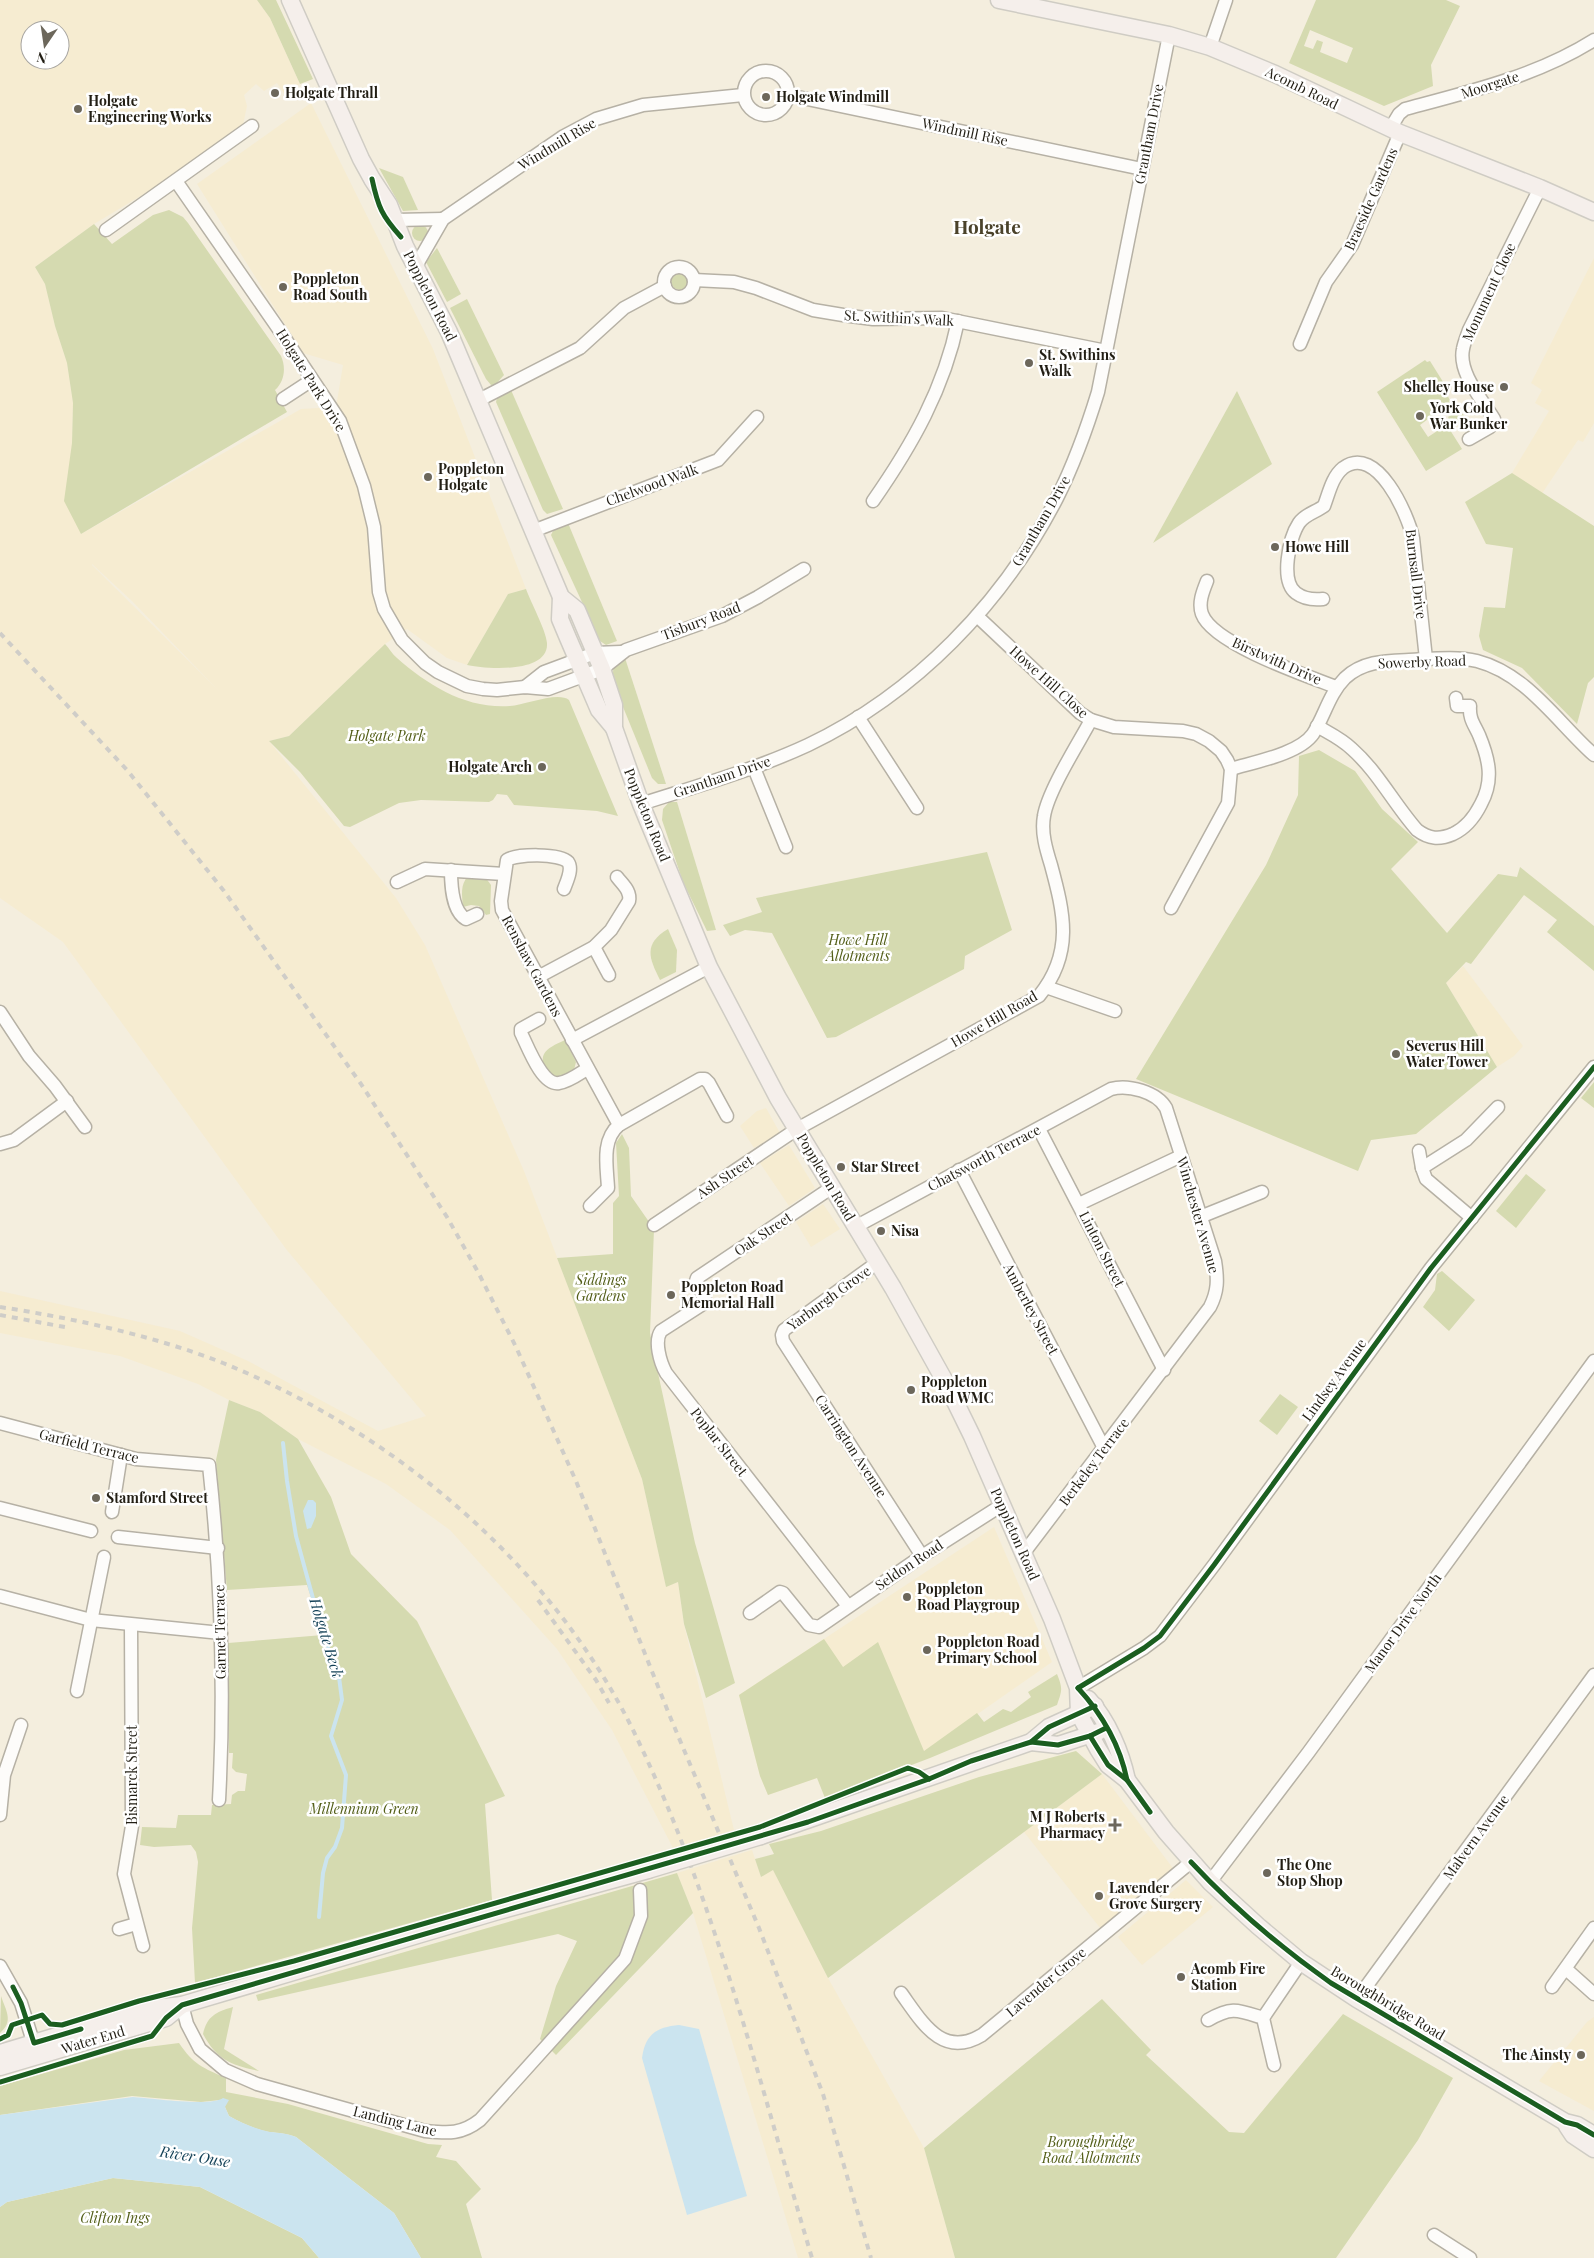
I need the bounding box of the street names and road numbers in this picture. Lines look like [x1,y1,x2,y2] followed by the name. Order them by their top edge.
[1262,61,1342,113] street label: Acomb Road
[1458,66,1521,103] street label: Moorgate
[1129,82,1168,186] street label: Grantham Drive
[513,113,599,175] street label: Windmill Rise
[919,113,1010,150] street label: Windmill Rise
[1339,144,1402,253] street label: Braeside Gardens
[1457,239,1520,344] street label: Monument Close
[399,247,461,344] street label: Poppleton Road
[844,305,955,330] street label: St. Swithin's Walk
[272,325,351,435] street label: Holgate Park Drive
[603,459,701,510] street label: Chelwood Walk
[1007,472,1074,570] street label: Grantham Drive
[1402,528,1431,620] street label: Burnsall Drive
[659,597,743,644] street label: Tisbury Road
[1229,632,1325,689] street label: Birstwith Drive
[1006,641,1093,722] street label: Howe Hill Close
[1377,650,1467,673] street label: Sowerby Road
[671,751,773,802] street label: Grantham Drive
[620,765,675,864] street label: Poppleton Road
[498,912,567,1020] street label: Renshaw Gardens
[947,986,1041,1051] street label: Howe Hill Road
[924,1120,1044,1195] street label: Chatsworth Terrace
[793,1129,860,1224] street label: Poppleton Road
[692,1150,758,1203] street label: Ash Street
[1172,1153,1224,1275] street label: Winchester Avenue
[730,1207,796,1260] street label: Oak Street
[1075,1208,1130,1291] street label: Linton Street
[999,1259,1064,1359] street label: Amberley Street
[782,1261,874,1335] street label: Yarburgh Grove
[1297,1335,1370,1425] street label: Lindsey Avenue
[811,1391,892,1501] street label: Carrington Avenue
[687,1404,753,1481] street label: Poplar Street
[1054,1414,1133,1509] street label: Berkeley Terrace
[37,1424,141,1467] street label: Garfield Terrace
[987,1485,1044,1583] street label: Poppleton Road
[871,1535,946,1594] street label: Seldon Road
[1360,1568,1446,1676] street label: Manor Drive North
[209,1584,230,1680] street label: Garnet Terrace
[122,1724,141,1825] street label: Bismarck Street
[1438,1790,1513,1883] street label: Malvern Avenue
[1002,1942,1090,2021] street label: Lavender Grove
[1328,1961,1449,2044] street label: Boroughbridge Road
[58,2021,127,2058] street label: Water End
[351,2101,439,2140] street label: Landing Lane

